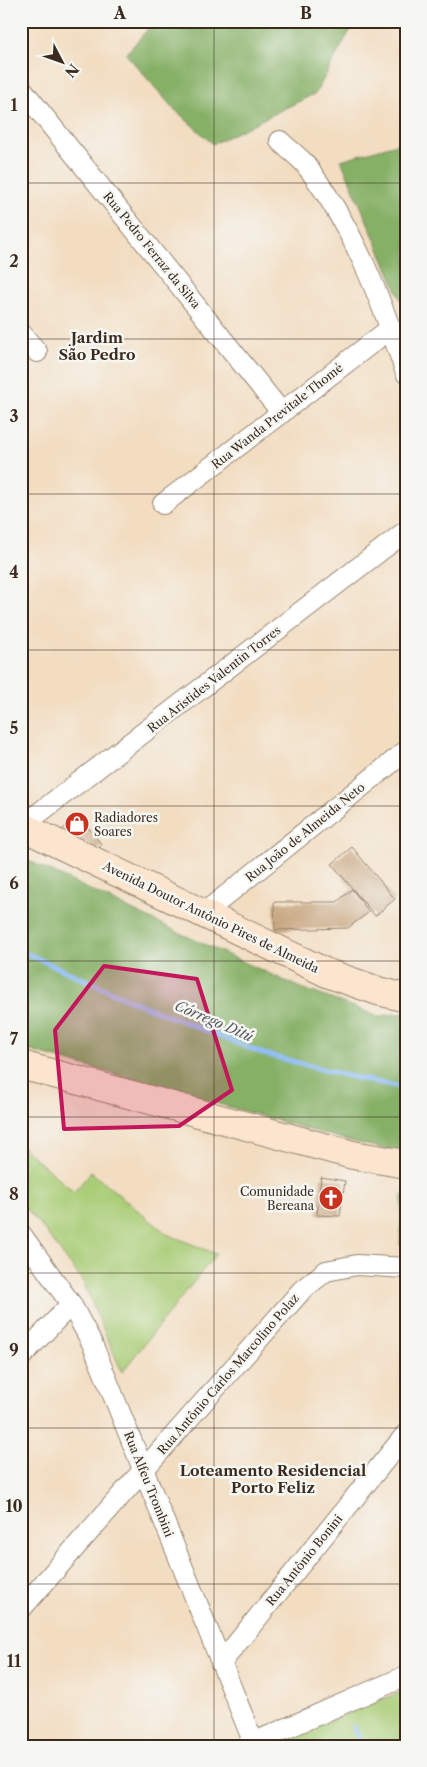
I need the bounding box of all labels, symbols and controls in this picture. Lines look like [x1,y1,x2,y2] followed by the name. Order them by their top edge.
[113,3,127,23] text: A
[300,3,312,23] text: B
[38,38,88,88] north arrow
[61,60,83,81] text: N
[10,95,18,115] text: 1
[100,189,204,312] street label: Rua Pedro Ferraz da Silva
[9,251,19,271] text: 2
[58,328,136,364] district label: Jardim São Pedro
[208,360,346,472] street label: Rua Wanda Previtale Thomé
[9,406,19,426] text: 3
[9,562,19,582] text: 4
[144,622,284,736] street label: Rua Aristides Valentin Torres
[10,718,19,738] text: 5
[242,779,368,885] street label: Rua João de Almeida Neto
[94,810,158,839] place label: Radiadores Soares
[64,811,90,837] shop icon: Radiadores Soares
[100,858,322,976] street label: Avenida Doutor Antônio Pires de Almeida
[9,873,19,893] text: 6
[172,996,257,1046] water label: Córrego Ditú
[10,1029,19,1049] text: 7
[9,1184,19,1204] text: 8
[240,1184,315,1213] place label: Comunidade Bereana
[318,1185,344,1211] church icon: Comunidade Bereana
[154,1291,302,1457] street label: Rua Antônio Carlos Marcolino Polaz
[9,1340,19,1360] text: 9
[121,1429,177,1539] street label: Rua Alfeu Trombini
[180,1461,366,1497] district label: Loteamento Residencial Porto Feliz
[5,1496,23,1516] text: 10
[263,1511,346,1609] street label: Rua Antônio Bonini
[7,1651,22,1671] text: 11

